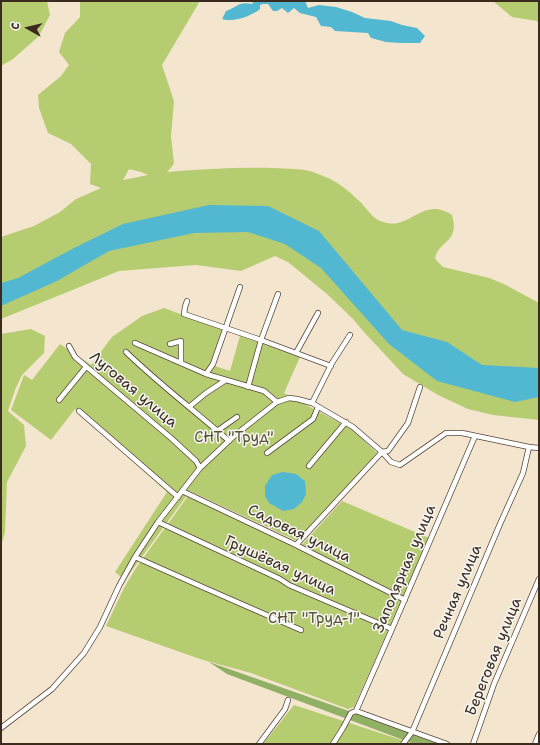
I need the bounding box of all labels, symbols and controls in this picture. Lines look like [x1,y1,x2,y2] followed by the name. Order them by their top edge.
[8,8,48,48] north arrow
[8,22,24,31] text: С
[85,348,181,432] street label: Луговая улица
[194,429,274,447] park label: СНТ "Труд"
[244,501,354,567] street label: Садовая улица
[370,502,440,636] street label: Заполярная улица
[222,532,338,600] street label: Грушёвая улица
[430,542,486,642] street label: Речная улица
[462,595,526,719] street label: Береговая улица
[268,610,360,628] park label: СНТ "Труд-1"

